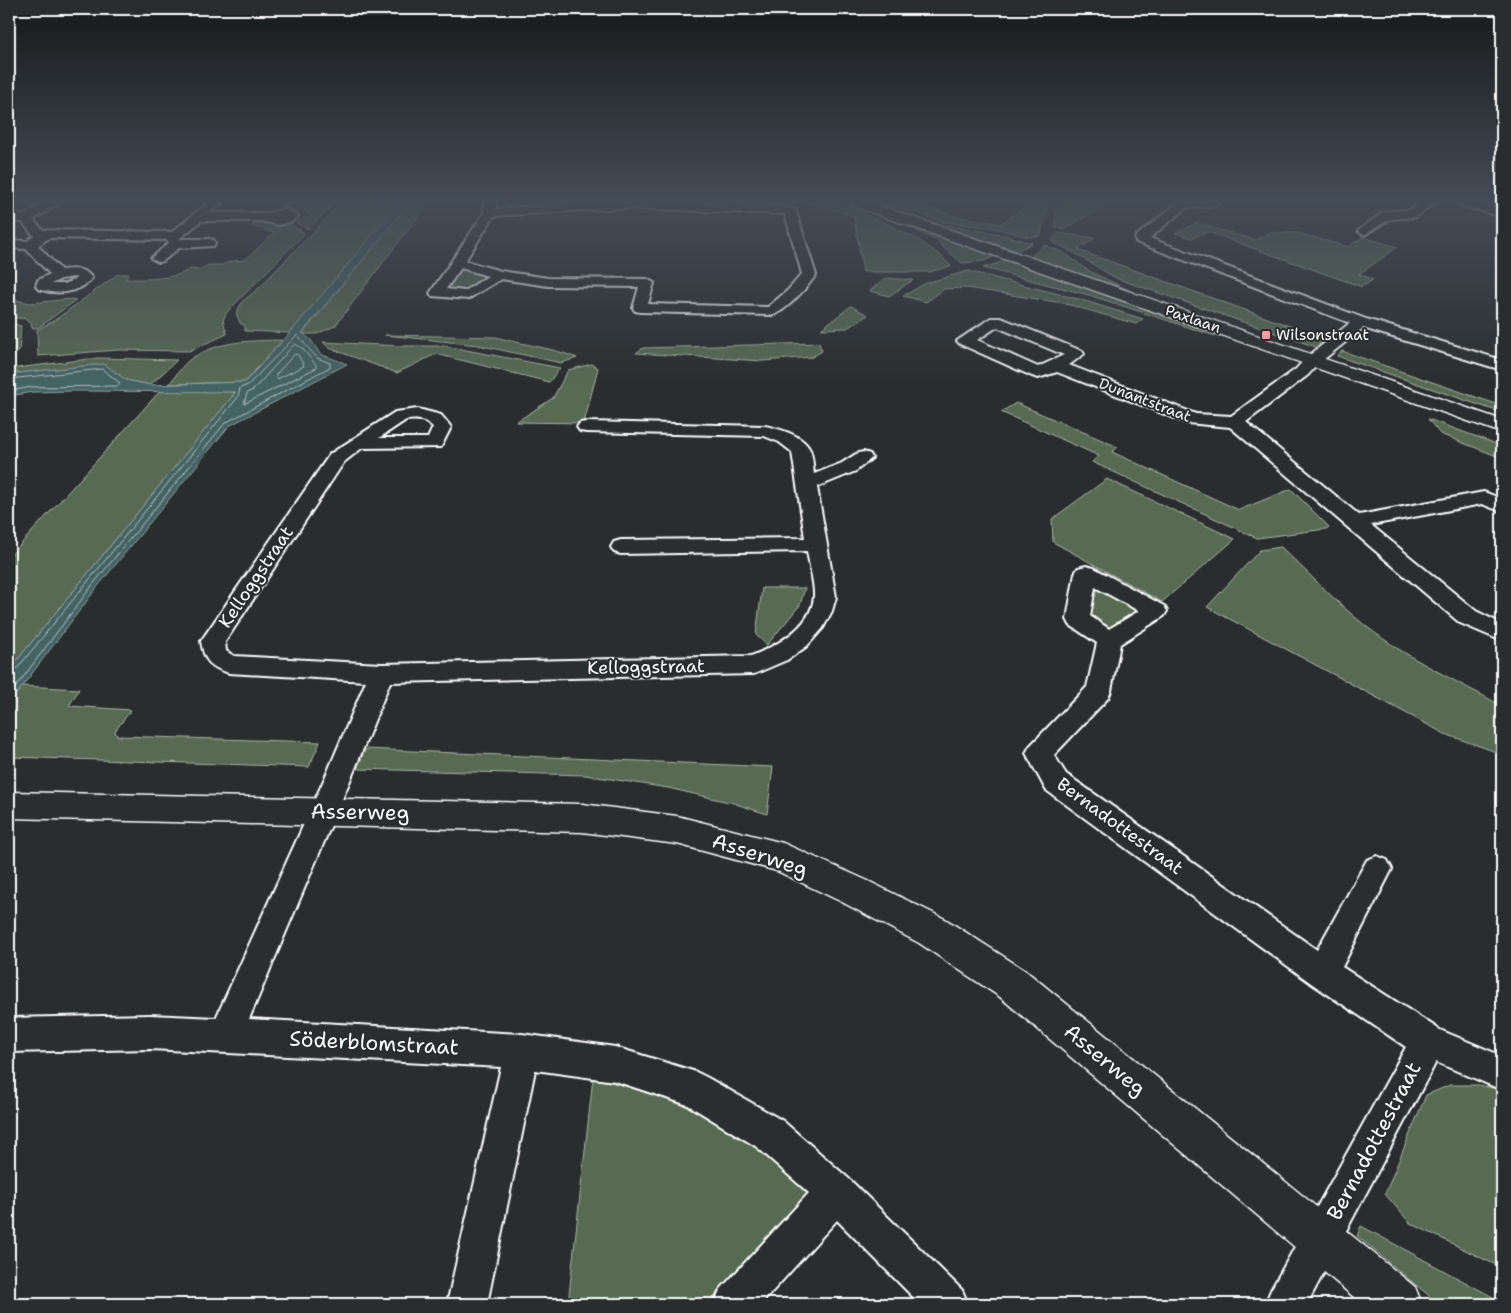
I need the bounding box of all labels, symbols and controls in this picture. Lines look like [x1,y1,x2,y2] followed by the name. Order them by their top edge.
[1163,300,1223,338] street label: Paxlaan
[1276,325,1369,345] place label: Wilsonstraat
[1260,329,1272,341] marker: Wilsonstraat
[1096,373,1194,427] street label: Dunantstraat
[213,521,299,633] street label: Kelloggstraat
[587,654,705,680] street label: Kelloggstraat
[1052,772,1188,880] street label: Bernadottestraat
[310,797,410,827] street label: Asserweg
[709,826,811,884] street label: Asserweg
[1058,1018,1152,1102] street label: Asserweg
[289,1025,459,1061] street label: Söderblomstraat
[1320,1057,1428,1225] street label: Bernadottestraat

